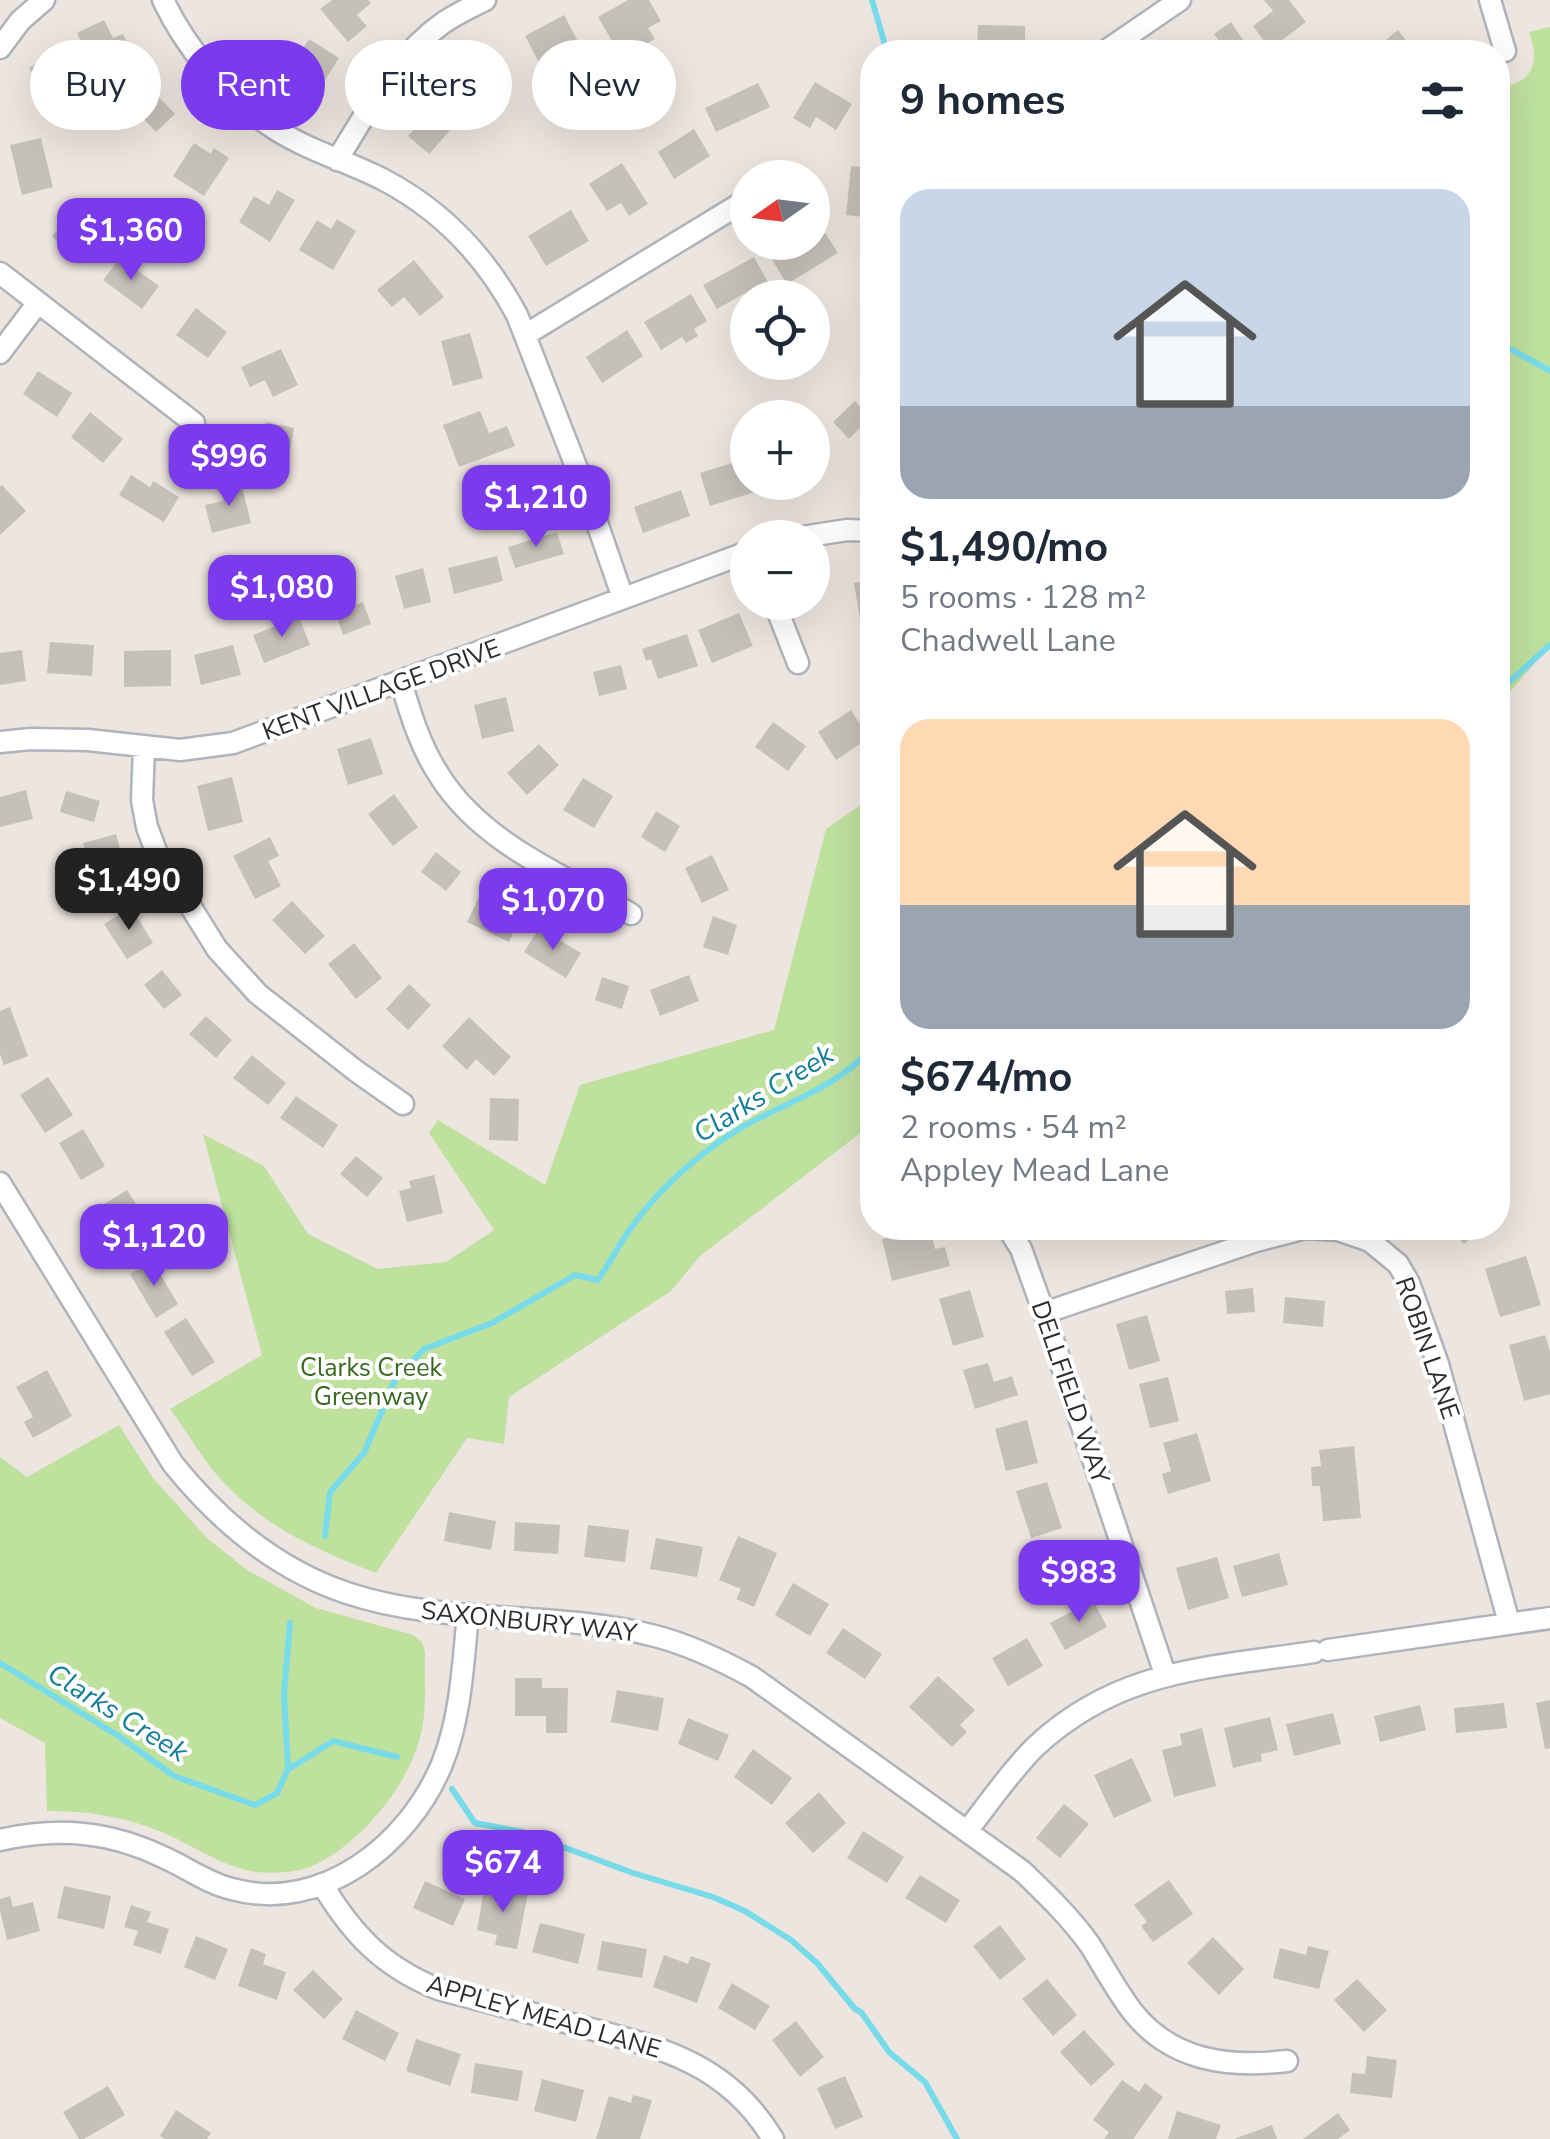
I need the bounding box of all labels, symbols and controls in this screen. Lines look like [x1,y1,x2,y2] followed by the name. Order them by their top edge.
[30,40,161,130] chip: Buy
[181,40,325,130] chip: Rent
[345,40,512,130] chip: Filters
[532,40,676,130] chip: New
[900,72,1065,129] text: 9 homes
[1415,73,1470,128] icon: filters
[730,160,830,260] north arrow
[730,160,830,620] map controls
[50,198,212,283] pin: $1,360
[79,209,183,252] text: $1,360
[1095,254,1275,434] icon: home
[730,280,830,380] button: locate
[730,400,830,500] button: +
[170,424,288,509] pin: $996
[191,435,267,478] text: $996
[455,465,617,550] pin: $1,210
[484,476,588,519] text: $1,210
[900,519,1108,576] text: $1,490/mo
[730,520,830,620] button: −
[201,555,363,640] pin: $1,080
[230,566,334,609] text: $1,080
[900,576,1146,619] text: 5 rooms · 128 m²
[900,619,1116,662] text: Chadwell Lane
[258,631,505,749] street label: KENT VILLAGE DRIVE
[1095,784,1275,964] icon: home
[48,848,210,933] pin: $1,490
[77,859,181,902] text: $1,490
[472,868,634,953] pin: $1,070
[501,879,605,922] text: $1,070
[686,1035,842,1152] water label: Clarks Creek
[900,1049,1072,1106] text: $674/mo
[900,1106,1127,1149] text: 2 rooms · 54 m²
[900,1149,1169,1192] text: Appley Mead Lane
[73,1204,235,1289] pin: $1,120
[102,1215,206,1258] text: $1,120
[1387,1273,1467,1424] street label: ROBIN LANE
[1023,1296,1118,1489] street label: DELLFIELD WAY
[300,1351,442,1414] park label: Clarks Creek Greenway
[1020,1540,1138,1625] pin: $983
[1041,1551,1117,1594] text: $983
[419,1594,640,1650] street label: SAXONBURY WAY
[40,1655,196,1772] water label: Clarks Creek
[444,1830,562,1915] pin: $674
[465,1841,541,1884] text: $674
[423,1967,665,2067] street label: APPLEY MEAD LANE

